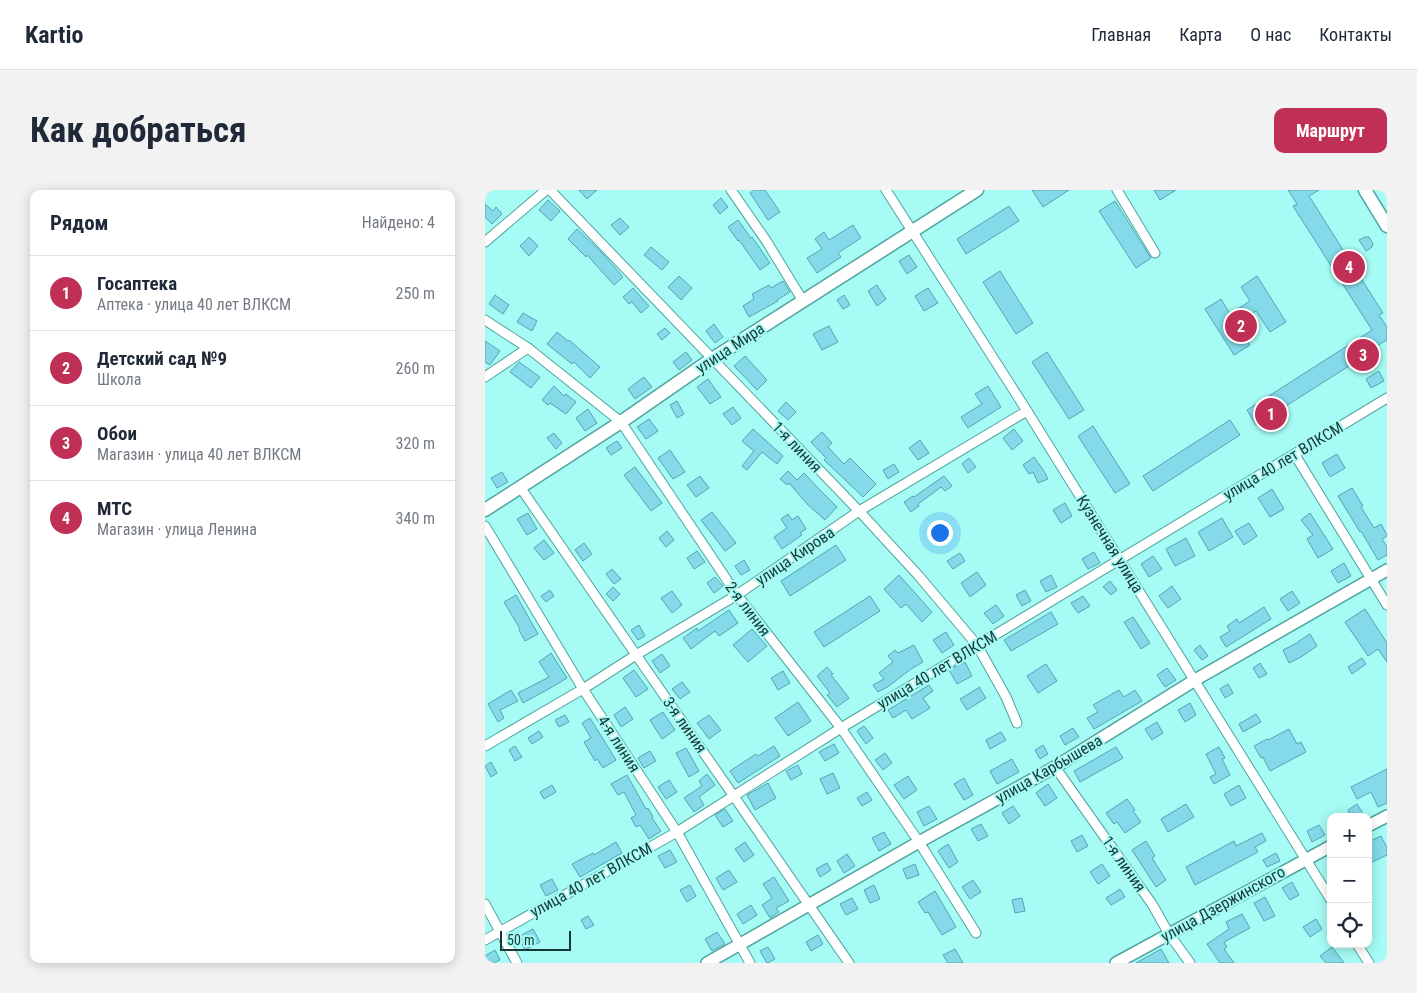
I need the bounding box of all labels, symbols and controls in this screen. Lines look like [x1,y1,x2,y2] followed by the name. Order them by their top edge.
[25,21,83,49] text: Kartio
[1091,24,1151,45] text: Главная
[1179,24,1222,45] text: Карта
[1250,24,1291,45] text: О нас
[1319,24,1392,45] text: Контакты
[1274,108,1387,153] button: Маршрут
[30,110,246,151] text: Как добраться
[50,211,109,235] text: Рядом
[362,213,435,232] text: Найдено: 4
[1333,248,1365,286] pin: 4
[97,272,177,295] text: Госаптека
[62,284,70,303] text: 1
[396,284,435,303] text: 250 m
[97,295,291,314] text: Аптека · улица 40 лет ВЛКСМ
[1225,307,1257,345] pin: 2
[692,319,768,377] street label: улица Мира
[1347,336,1379,374] pin: 3
[97,347,227,370] text: Детский сад №9
[62,359,70,378] text: 2
[396,359,435,378] text: 260 m
[97,370,141,389] text: Школа
[1255,395,1287,433] pin: 1
[768,418,826,476] street label: 1-я линия
[1220,418,1346,504] street label: улица 40 лет ВЛКСМ
[97,422,137,445] text: Обои
[62,434,70,453] text: 3
[396,434,435,453] text: 320 m
[97,445,301,464] text: Магазин · улица 40 лет ВЛКСМ
[1072,492,1148,596] street label: Кузнечная улица
[97,497,132,520] text: МТС
[62,509,70,528] text: 4
[396,509,435,528] text: 340 m
[97,520,257,539] text: Магазин · улица Ленина
[927,520,953,546] your location
[752,523,838,589] street label: улица Кирова
[721,578,775,640] street label: 2-я линия
[874,627,1000,713] street label: улица 40 лет ВЛКСМ
[659,694,711,756] street label: 3-я линия
[594,712,644,776] street label: 4-я линия
[992,731,1106,807] street label: улица Карбышева
[1327,813,1372,948] map controls
[1327,813,1372,858] button: +
[1098,833,1150,895] street label: 1-я линия
[527,839,655,921] street label: улица 40 лет ВЛКСМ
[1327,858,1372,903] button: −
[1158,862,1288,946] street label: улица Дзержинского
[1327,903,1372,948] button: locate
[500,928,571,951] scale bar
[507,932,535,948] text: 50 m

